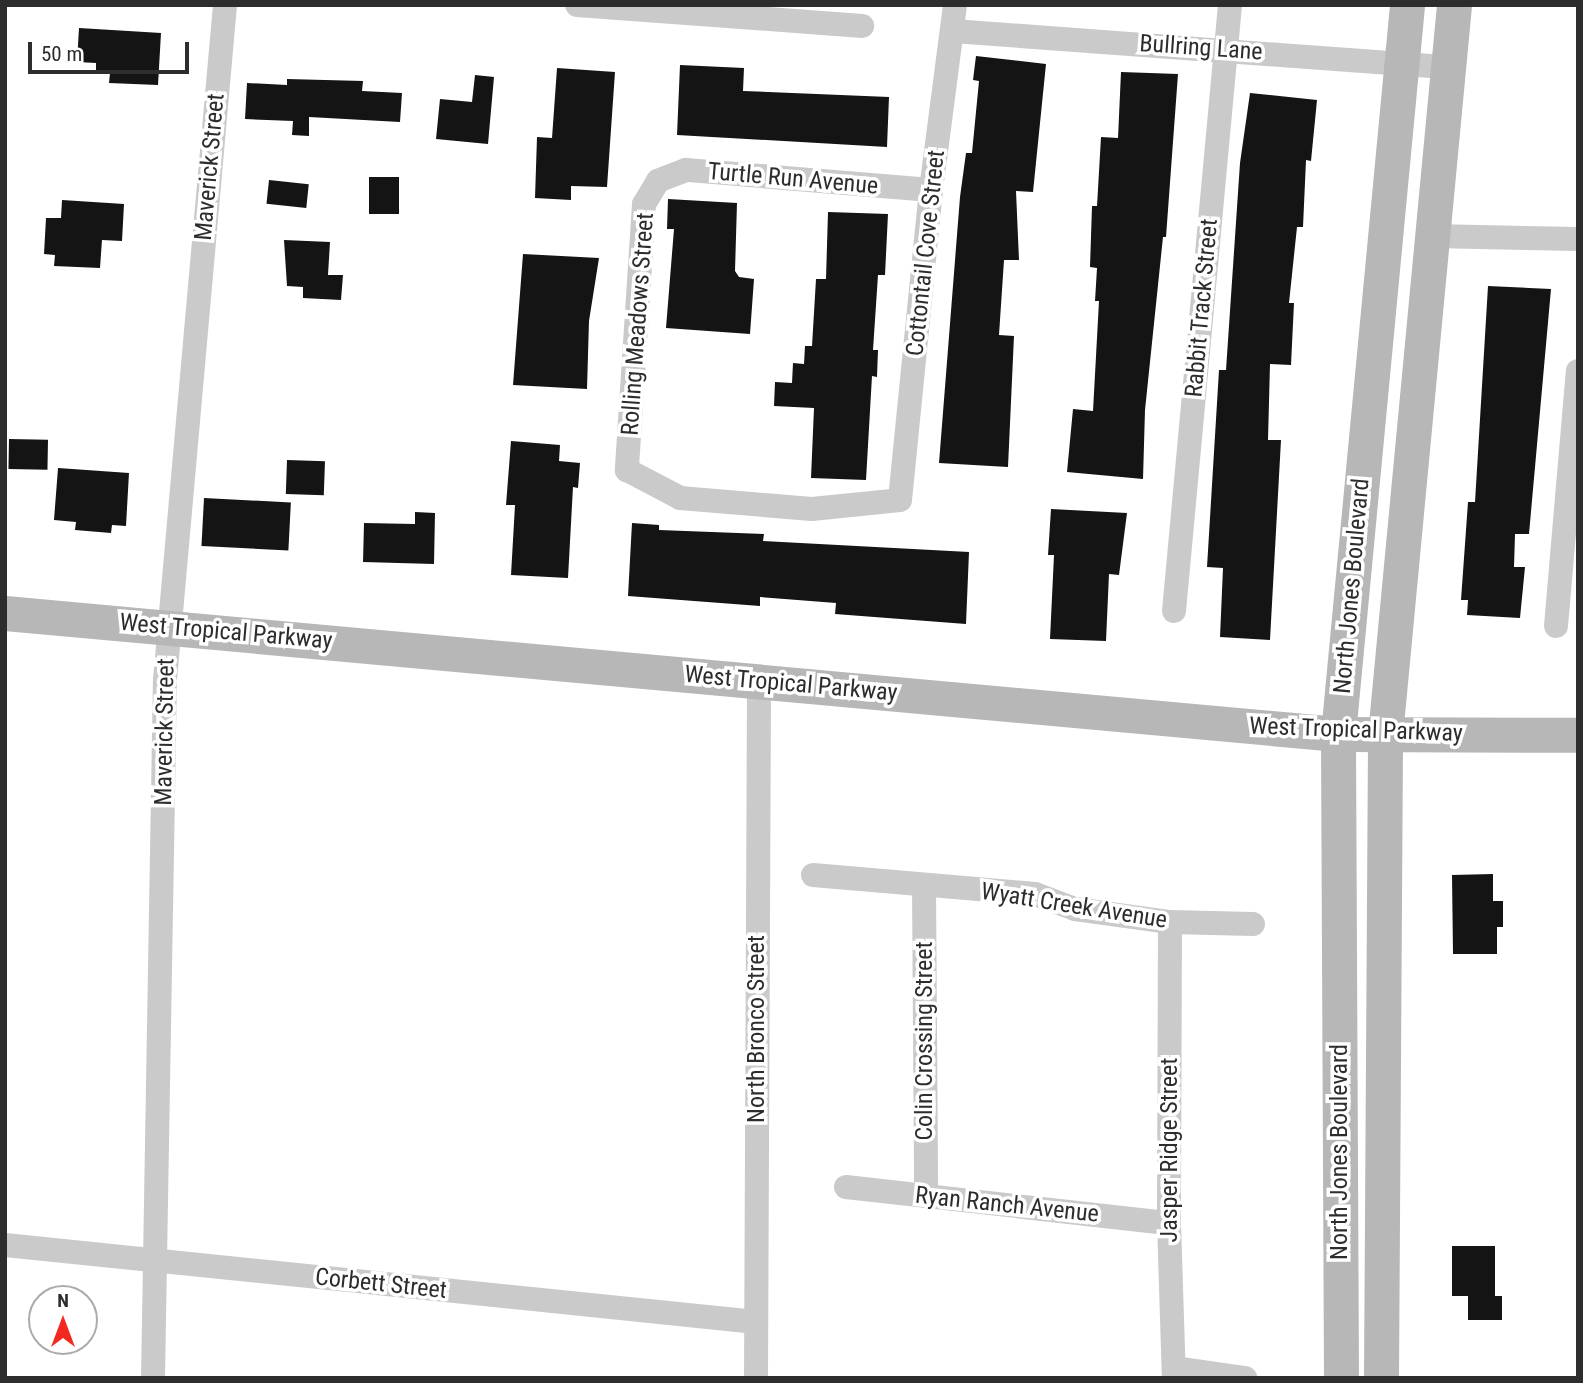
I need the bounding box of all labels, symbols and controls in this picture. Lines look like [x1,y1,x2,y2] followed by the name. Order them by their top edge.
[32,28,192,72] scale bar
[1138,29,1264,67] street label: Bullring Lane
[41,42,82,66] text: 50 m
[189,92,231,242] street label: Maverick Street
[901,149,951,357] street label: Cottontail Cove Street
[707,157,879,201] street label: Turtle Run Avenue
[616,212,660,436] street label: Rolling Meadows Street
[1180,217,1224,399] street label: Rabbit Track Street
[1328,477,1376,695] street label: North Jones Boulevard
[118,608,334,656] street label: West Tropical Parkway
[149,658,181,806] street label: Maverick Street
[683,660,899,708] street label: West Tropical Parkway
[1249,712,1463,748] street label: West Tropical Parkway
[979,877,1169,935] street label: Wyatt Creek Avenue
[743,935,771,1123] street label: North Bronco Street
[911,941,939,1141] street label: Colin Crossing Street
[1326,1044,1354,1260] street label: North Jones Boulevard
[1156,1058,1184,1242] street label: Jasper Ridge Street
[914,1181,1100,1229] street label: Ryan Ranch Avenue
[314,1263,448,1305] street label: Corbett Street
[28,1285,98,1355] north arrow
[57,1289,69,1312] text: N

